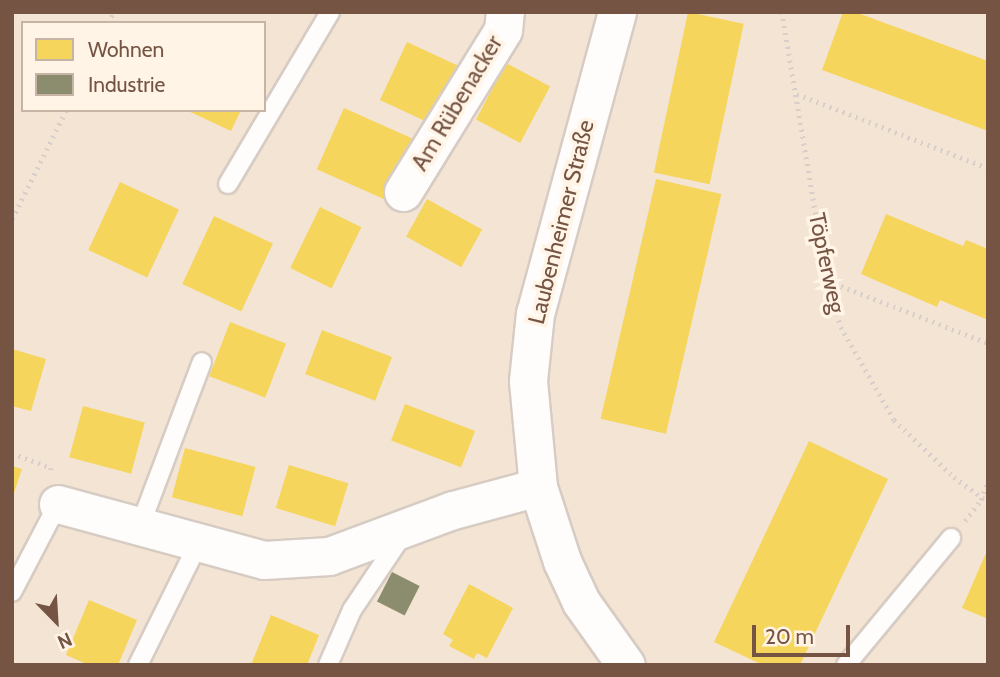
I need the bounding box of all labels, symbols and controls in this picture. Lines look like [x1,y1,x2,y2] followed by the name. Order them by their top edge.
[21,21,266,112] legend
[406,30,508,176] street label: Am Rübenacker
[88,37,164,62] text: Wohnen
[88,72,165,97] text: Industrie
[522,117,600,327] street label: Laubenheimer Straße
[803,210,851,316] street label: Töpferweg
[21,586,91,656] north arrow
[755,610,853,654] scale bar
[765,624,814,649] text: 20 m
[54,627,76,654] text: N

